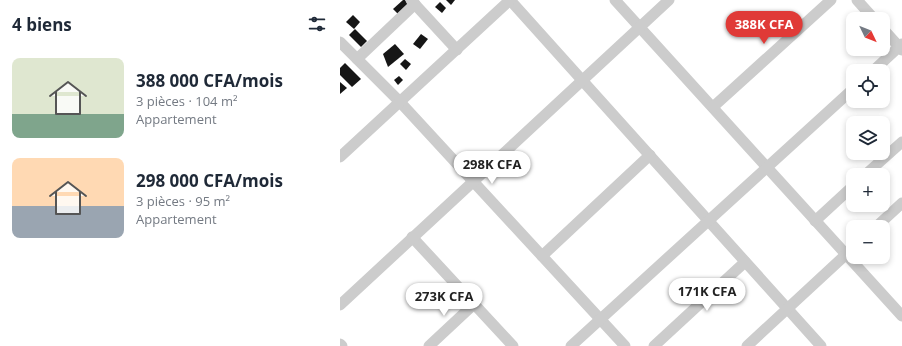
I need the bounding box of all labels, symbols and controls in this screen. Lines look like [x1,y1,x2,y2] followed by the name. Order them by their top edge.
[723,11,805,45] pin: 388K CFA
[846,12,890,56] north arrow
[846,12,890,264] map controls
[12,13,72,36] text: 4 biens
[306,13,328,35] icon: filters
[735,15,793,33] text: 388K CFA
[846,64,890,108] button: locate
[136,69,283,92] text: 388 000 CFA/mois
[44,74,92,122] icon: home
[136,92,237,110] text: 3 pièces · 104 m²
[136,110,217,128] text: Appartement
[846,116,890,160] button: layers
[451,151,533,185] pin: 298K CFA
[463,155,521,173] text: 298K CFA
[846,168,890,212] button: +
[136,169,283,192] text: 298 000 CFA/mois
[44,174,92,222] icon: home
[136,192,230,210] text: 3 pièces · 95 m²
[136,210,217,228] text: Appartement
[846,220,890,264] button: −
[666,278,748,312] pin: 171K CFA
[678,282,736,300] text: 171K CFA
[403,283,485,317] pin: 273K CFA
[415,287,473,305] text: 273K CFA

